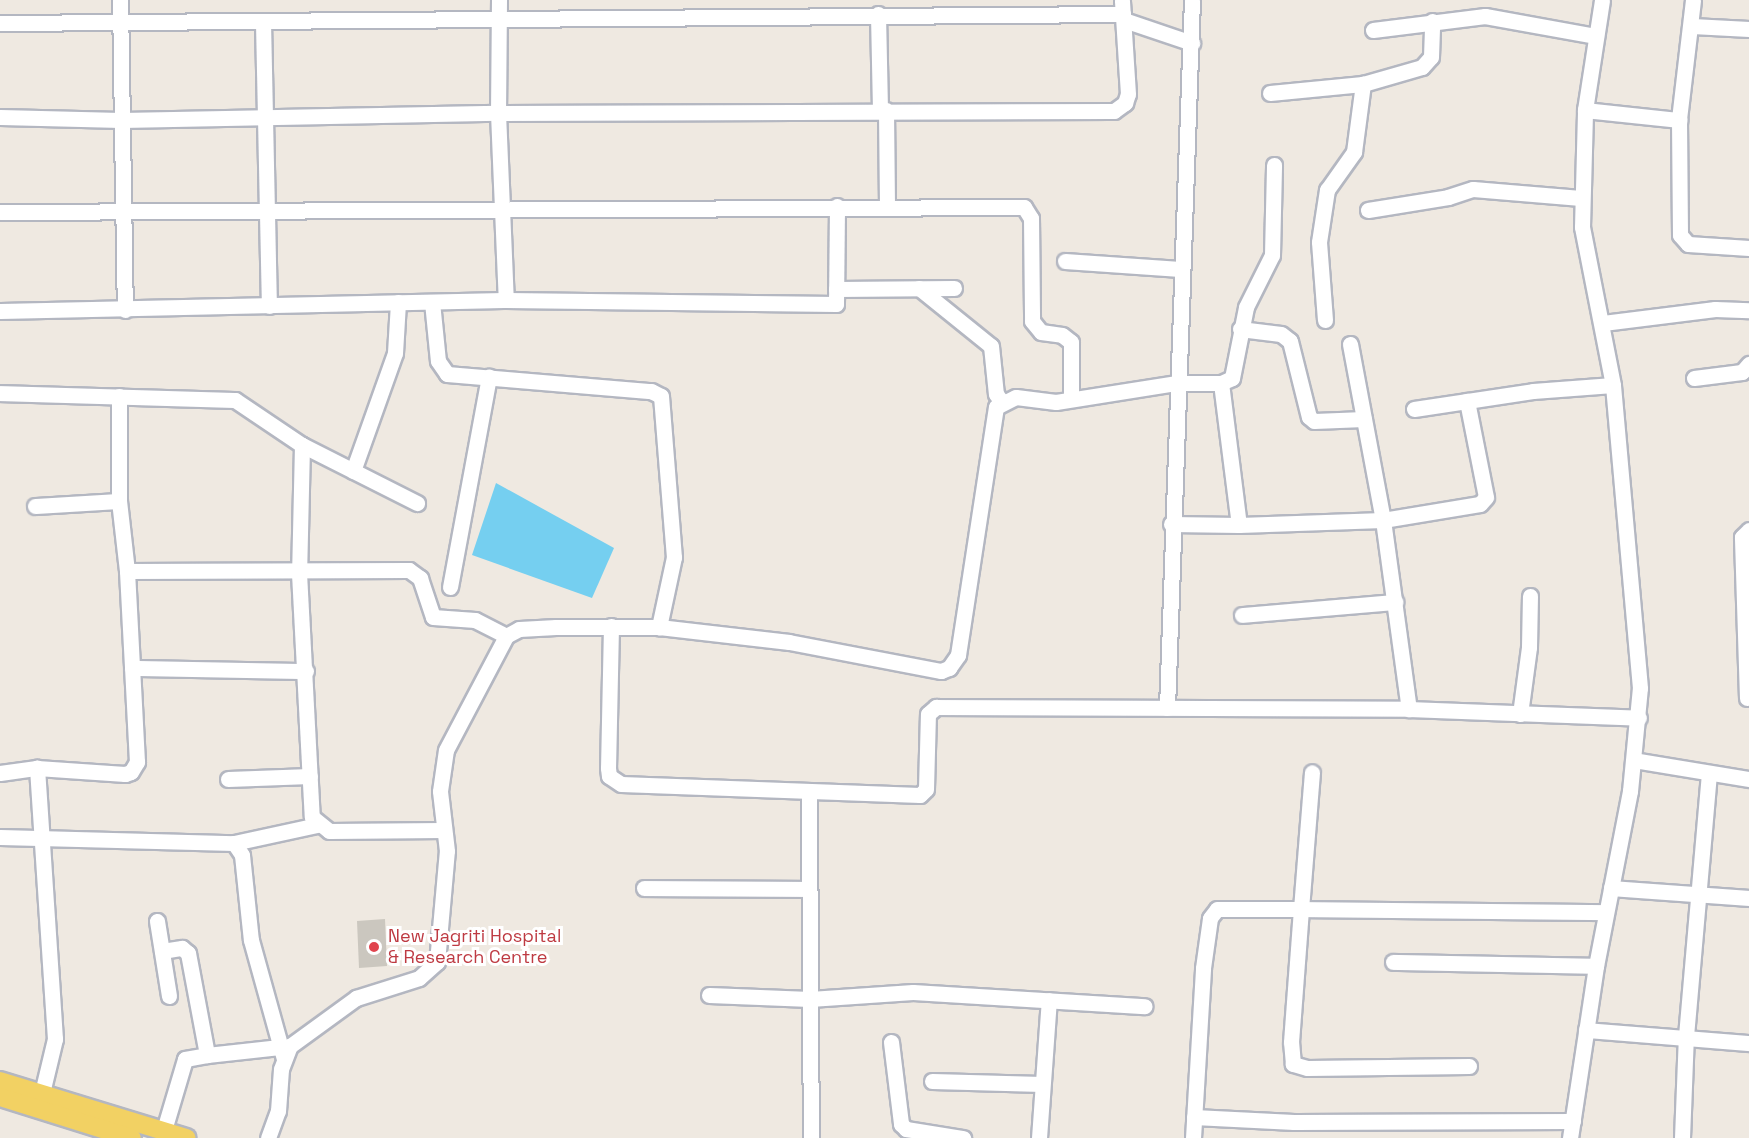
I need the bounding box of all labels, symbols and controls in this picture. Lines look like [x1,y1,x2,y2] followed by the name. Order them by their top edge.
[388,926,561,968] place label: New Jagriti Hospital & Research Centre
[365,938,383,956] marker: New Jagriti Hospital & Research Centre

